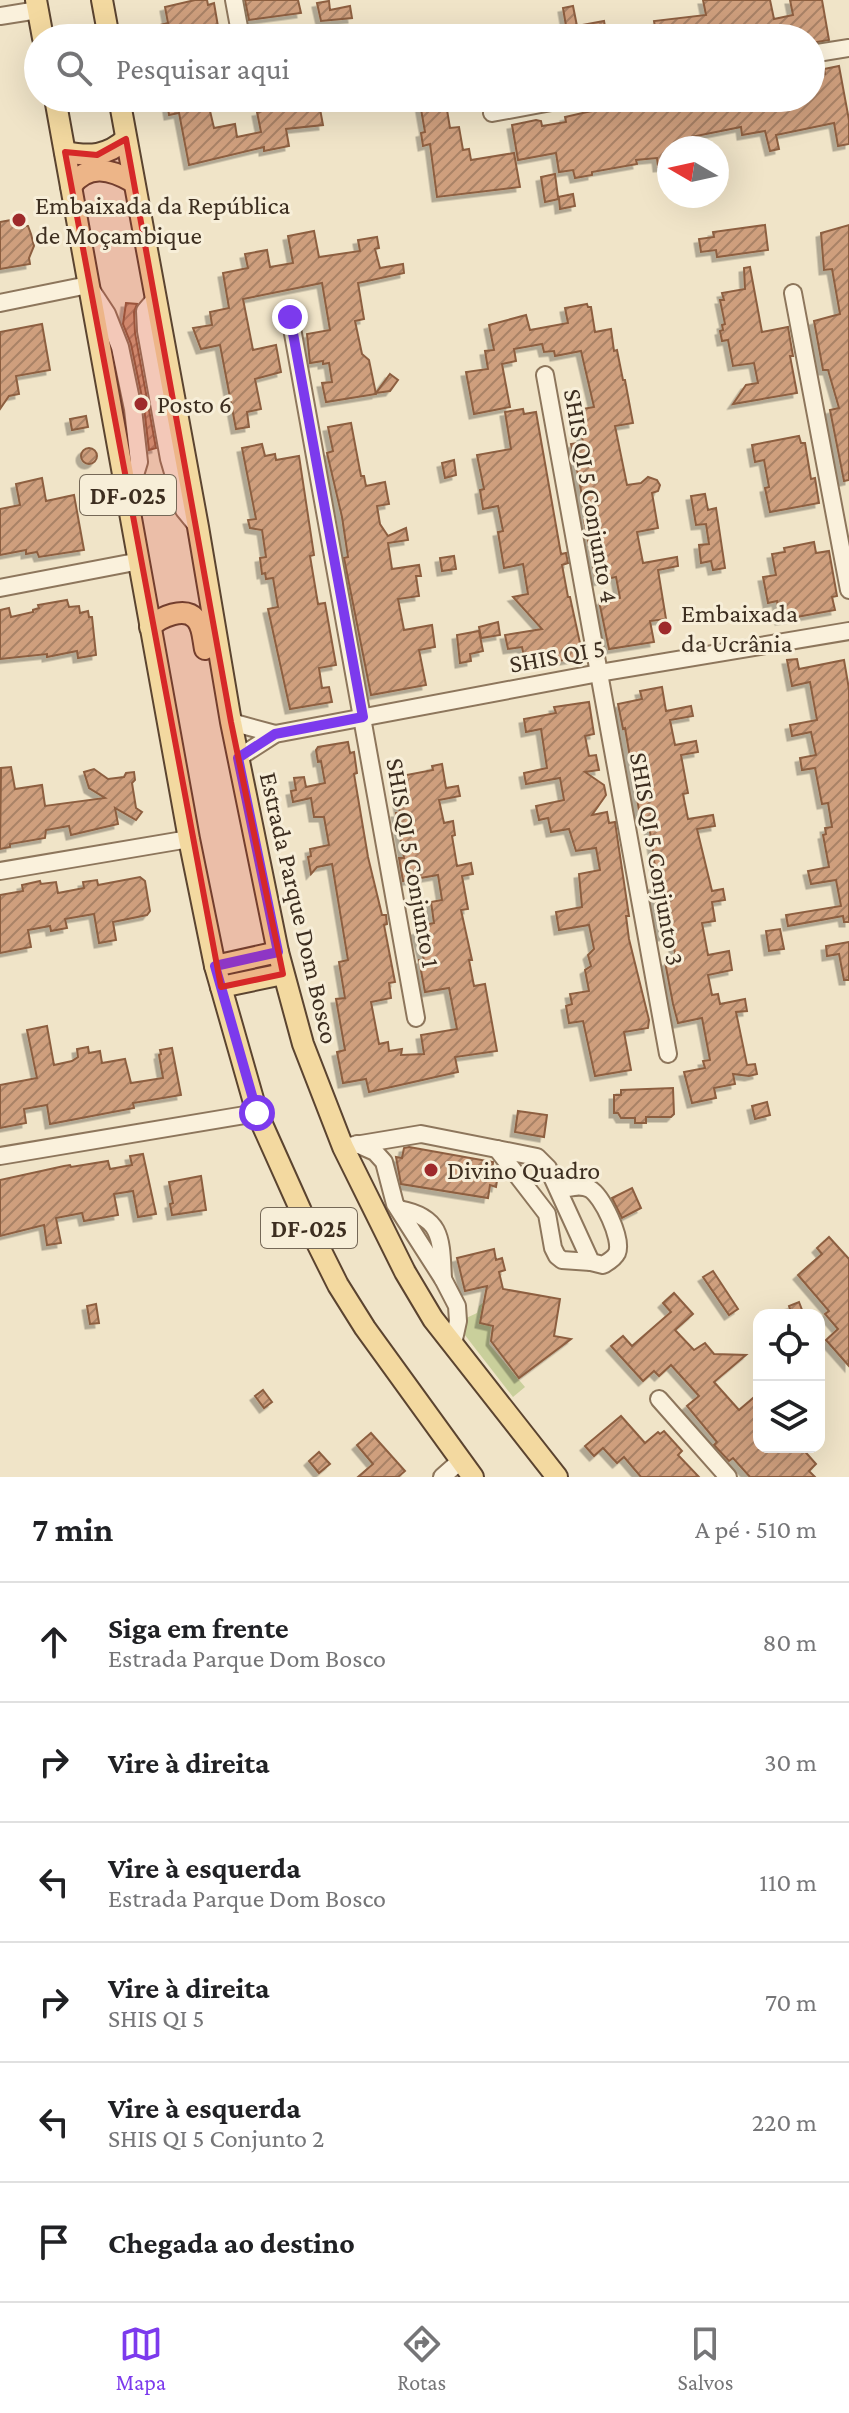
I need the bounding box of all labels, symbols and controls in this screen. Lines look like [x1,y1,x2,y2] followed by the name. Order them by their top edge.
[24,24,825,112] search box
[52,46,96,90] icon: search
[116,52,290,85] text: Pesquisar aqui
[657,136,729,208] north arrow
[35,191,290,250] place label: Embaixada da República de Moçambique
[10,211,28,229] marker: Embaixada da República de Moçambique
[272,299,308,335] route end
[558,387,624,605] street label: SHIS QI 5 Conjunto 4
[157,390,232,419] place label: Posto 6
[132,395,150,413] marker: Posto 6
[80,475,176,515] road number: DF-025
[681,599,798,658] place label: Embaixada da Ucrânia
[656,619,674,637] marker: Embaixada da Ucrânia
[507,633,607,679] street label: SHIS QI 5
[624,750,690,968] street label: SHIS QI 5 Conjunto 3
[380,756,446,970] street label: SHIS QI 5 Conjunto 1
[254,769,344,1047] street label: Estrada Parque Dom Bosco
[239,1095,275,1131] route start
[447,1156,600,1185] place label: Divino Quadro
[422,1161,440,1179] marker: Divino Quadro
[261,1208,357,1248] road number: DF-025
[753,1309,825,1453] map controls
[753,1309,825,1381] button: locate
[753,1381,825,1453] button: layers
[32,1511,113,1548] text: 7 min
[695,1515,817,1544] text: A pé · 510 m
[108,1611,289,1644] text: Siga em frente
[32,1620,76,1664] icon: ahead
[763,1628,817,1657] text: 80 m
[108,1644,386,1673] text: Estrada Parque Dom Bosco
[32,1740,76,1784] icon: right
[108,1746,270,1779] text: Vire à direita
[764,1748,817,1777] text: 30 m
[108,1851,301,1884] text: Vire à esquerda
[32,1860,76,1904] icon: left
[759,1868,817,1897] text: 110 m
[108,1884,386,1913] text: Estrada Parque Dom Bosco
[108,1971,270,2004] text: Vire à direita
[32,1980,76,2024] icon: right
[765,1988,817,2017] text: 70 m
[108,2004,205,2033] text: SHIS QI 5
[108,2091,301,2124] text: Vire à esquerda
[32,2100,76,2144] icon: left
[752,2108,817,2137] text: 220 m
[108,2124,324,2153] text: SHIS QI 5 Conjunto 2
[32,2220,76,2264] icon: arrive
[108,2226,355,2259] text: Chegada ao destino
[116,2322,166,2395] tab: Mapa
[397,2322,446,2395] tab: Rotas
[678,2322,733,2395] tab: Salvos

